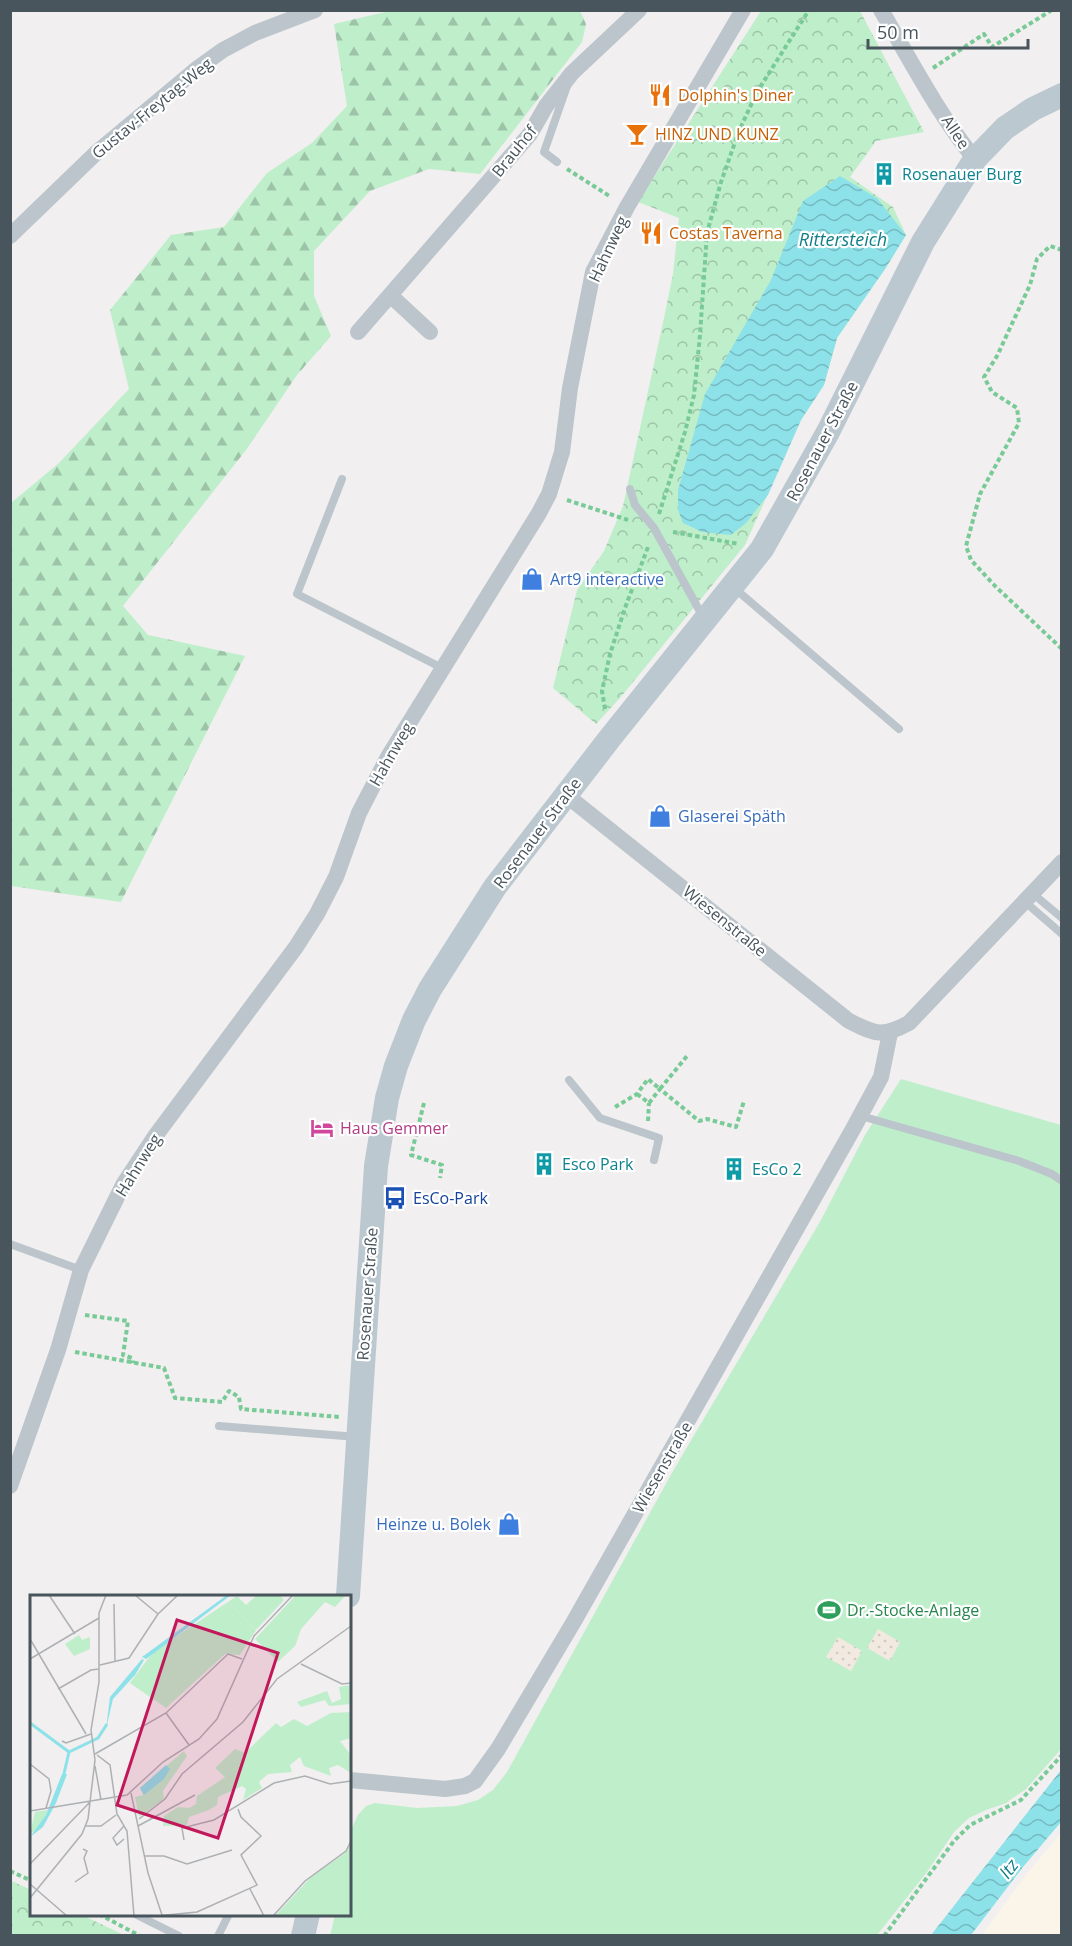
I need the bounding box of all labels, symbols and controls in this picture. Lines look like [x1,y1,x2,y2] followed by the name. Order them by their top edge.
[868,12,1028,50] scale bar
[877,20,919,44] text: 50 m
[87,52,217,164] street label: Gustav-Freytag-Weg
[647,82,673,108] restaurant icon: Dolphin's Diner
[678,84,793,106] place label: Dolphin's Diner
[937,111,975,153] street label: Allee
[486,119,543,181] street label: Brauhof
[624,121,650,147] bar icon: HINZ UND KUNZ
[655,123,779,145] place label: HINZ UND KUNZ
[871,161,897,187] building icon: Rosenauer Burg
[902,163,1022,185] place label: Rosenauer Burg
[583,212,633,286] street label: Hahnweg
[638,220,664,246] restaurant icon: Costas Taverna
[669,222,783,244] place label: Costas Taverna
[799,227,887,251] water label: Rittersteich
[781,377,863,505] street label: Rosenauer Straße
[519,566,545,592] shop icon: Art9 interactive
[550,568,664,590] place label: Art9 interactive
[364,718,418,790] street label: Hahnweg
[488,773,586,893] street label: Rosenauer Straße
[647,803,673,829] shop icon: Glaserei Späth
[678,805,786,827] place label: Glaserei Späth
[678,880,772,962] street label: Wiesenstraße
[309,1115,335,1141] hotel icon: Haus Gemmer
[340,1117,449,1139] place label: Haus Gemmer
[110,1129,166,1201] street label: Hahnweg
[531,1151,557,1177] building icon: Esco Park
[562,1153,634,1175] place label: Esco Park
[721,1156,747,1182] building icon: EsCo 2
[752,1158,802,1180] place label: EsCo 2
[382,1185,408,1211] bus stop icon: EsCo-Park
[413,1187,488,1209] place label: EsCo-Park
[351,1227,383,1361] street label: Rosenauer Straße
[627,1417,697,1517] street label: Wiesenstraße
[496,1511,522,1537] shop icon: Heinze u. Bolek
[376,1513,492,1535] place label: Heinze u. Bolek
[30,1595,351,1916] inset map
[816,1597,842,1623] sports icon: Dr.-Stocke-Anlage
[847,1599,979,1621] place label: Dr.-Stocke-Anlage
[993,1854,1023,1883] water label: Itz

